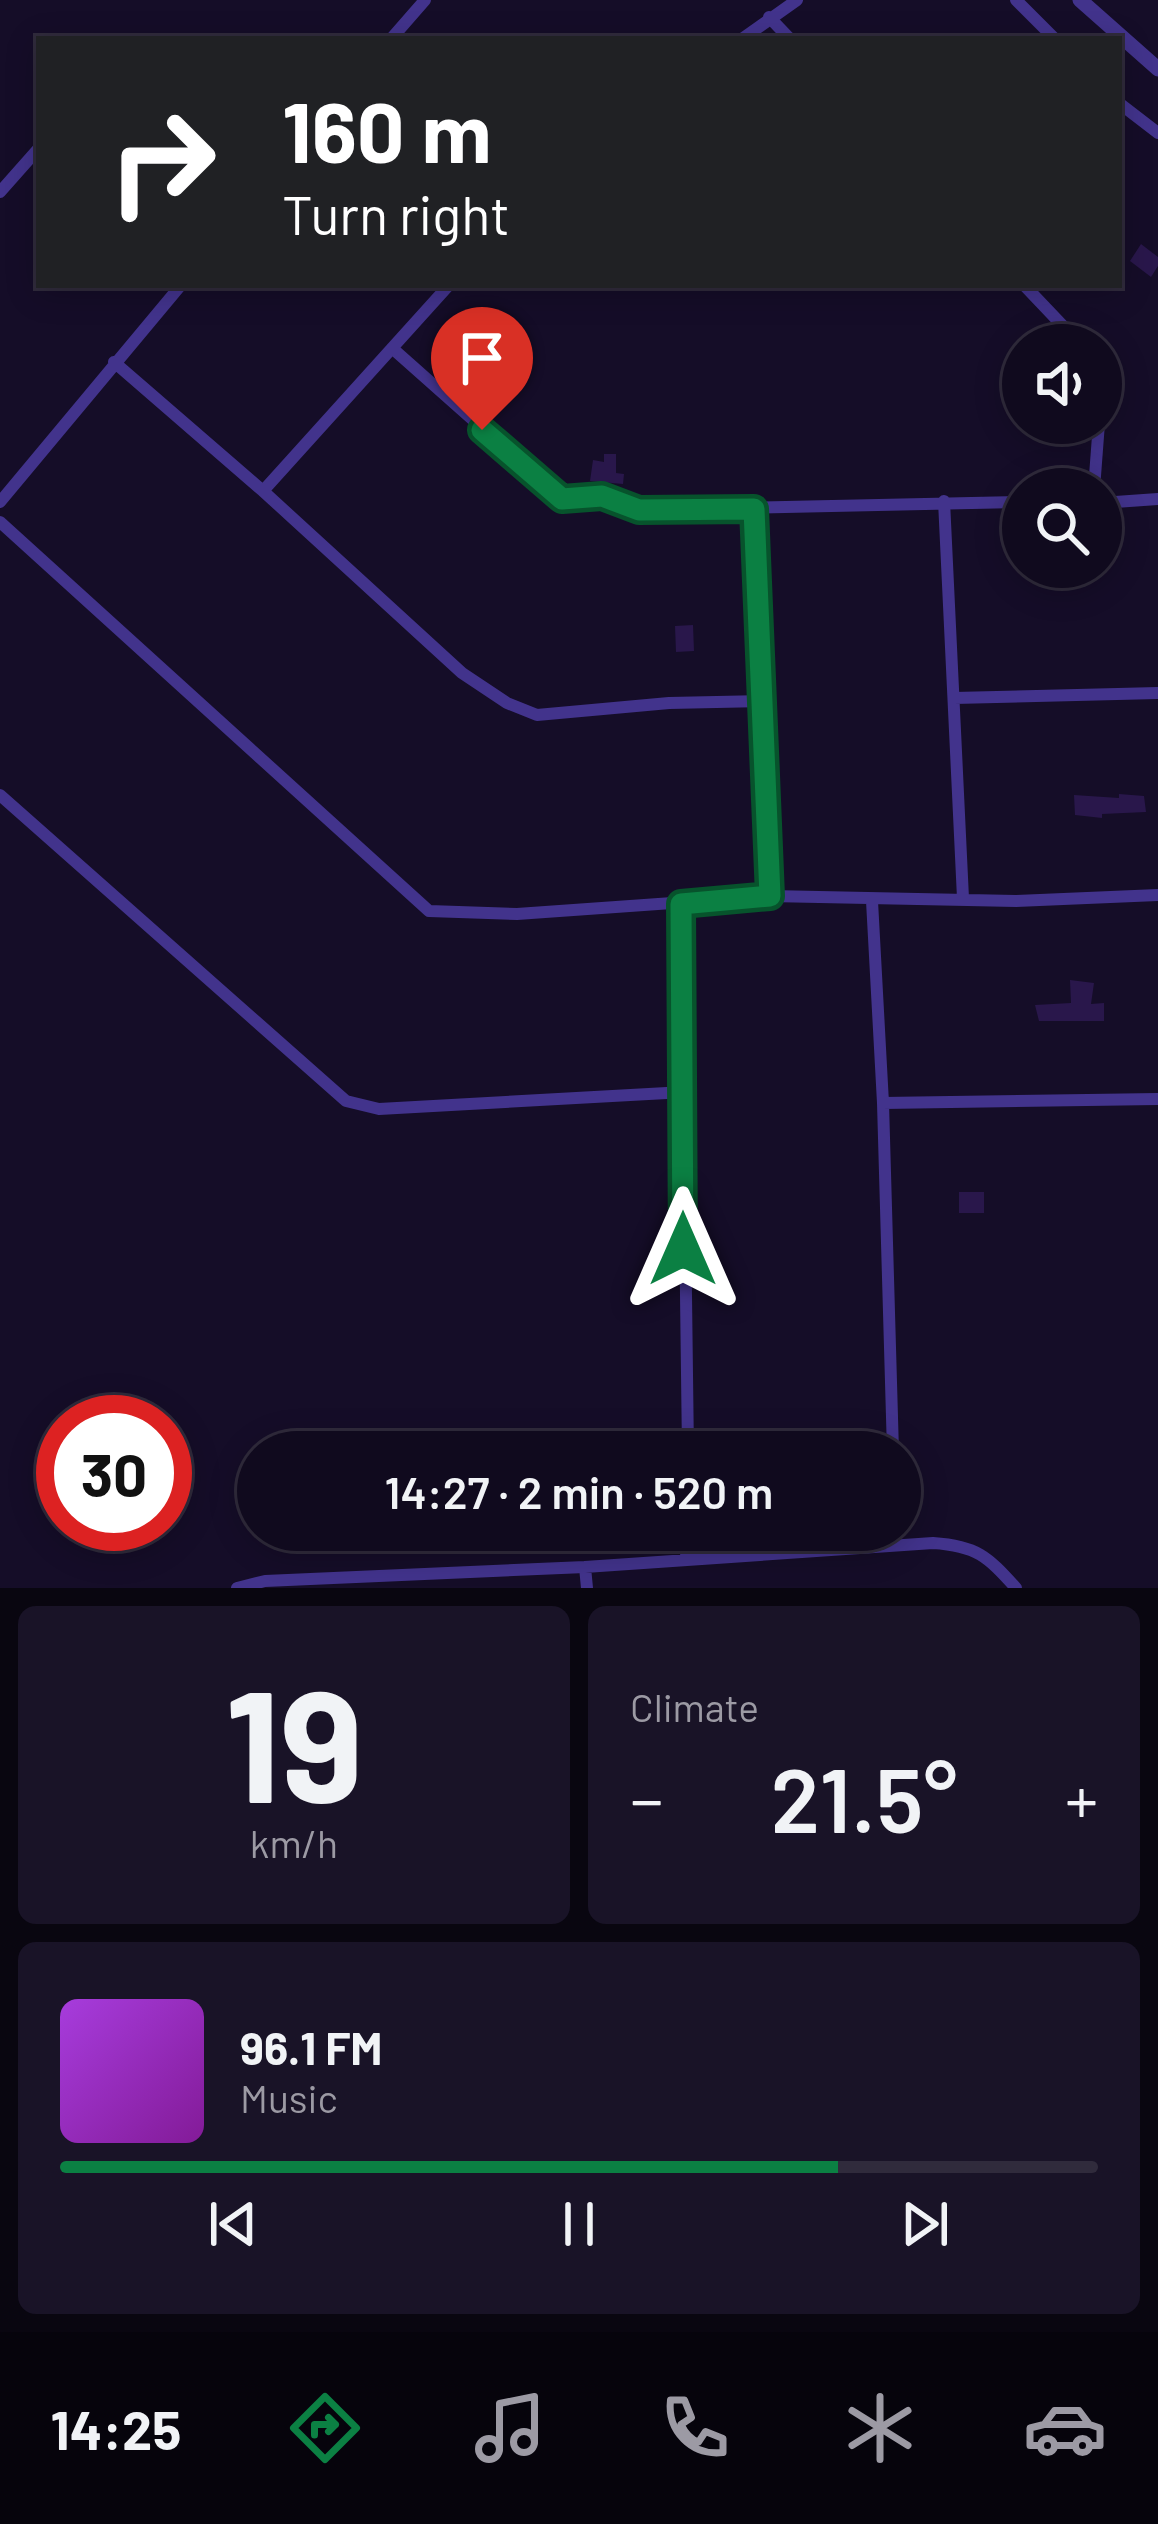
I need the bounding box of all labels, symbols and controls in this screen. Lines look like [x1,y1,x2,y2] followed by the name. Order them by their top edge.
[282,79,492,180] text: 160 m
[84,84,240,240] icon: right
[282,181,510,246] text: Turn right
[431,307,533,430] pin
[1002,324,1122,588] map controls
[1002,324,1122,444] button: sound
[449,325,515,391] icon: arrive
[1002,468,1122,588] button: search
[620,1186,746,1312] position arrow
[36,1395,192,1551] speed limit sign: 30
[385,1464,773,1518] text: 14:27 · 2 min · 520 m
[225,1647,363,1834] text: 19
[630,1683,759,1730] text: Climate
[771,1743,957,1851] text: 21.5°
[630,1758,663,1837] text: −
[1065,1758,1098,1837] text: +
[250,1819,338,1866] text: km/h
[240,2020,383,2074] text: 96.1 FM
[240,2074,338,2121] text: Music
[200,2191,266,2257] icon: previous
[546,2191,612,2257] icon: pause
[892,2191,958,2257] icon: next
[283,2386,367,2470] icon: directions
[468,2386,552,2470] icon: music
[653,2386,737,2470] icon: phone
[838,2386,922,2470] icon: climate
[1023,2386,1107,2470] icon: car
[51,2396,181,2461] text: 14:25

